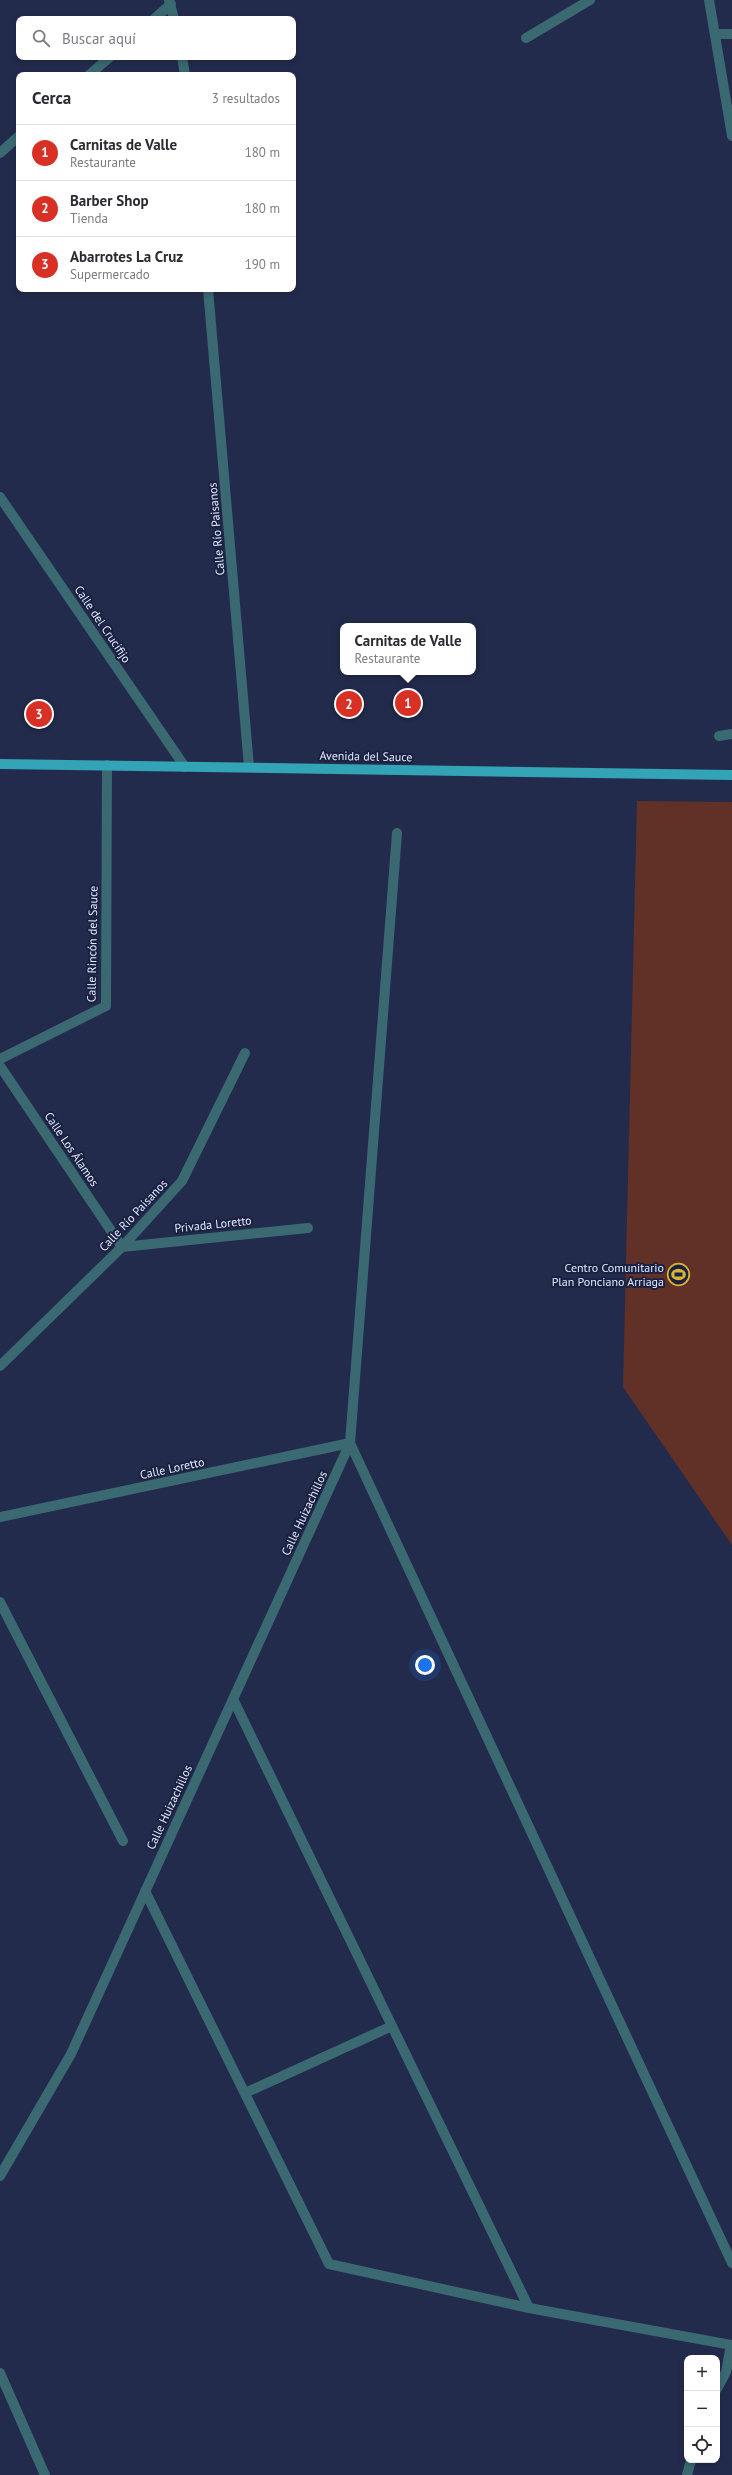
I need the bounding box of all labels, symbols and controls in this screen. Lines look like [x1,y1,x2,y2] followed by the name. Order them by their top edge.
[16,16,296,60] search box
[30,27,52,49] icon: search
[62,29,136,48] text: Buscar aquí
[32,87,71,109] text: Cerca
[212,90,280,107] text: 3 resultados
[70,135,177,154] text: Carnitas de Valle
[41,144,49,161] text: 1
[245,144,280,161] text: 180 m
[70,154,136,171] text: Restaurante
[70,191,149,210] text: Barber Shop
[41,200,49,217] text: 2
[245,200,280,217] text: 180 m
[70,210,108,227] text: Tienda
[70,247,183,266] text: Abarrotes La Cruz
[41,256,49,273] text: 3
[245,256,280,273] text: 190 m
[70,266,150,283] text: Supermercado
[204,482,228,576] street label: Calle Río Paisanos
[72,582,134,666] street label: Calle del Crucifijo
[340,623,476,675] popup
[354,631,462,650] text: Carnitas de Valle
[354,650,420,667] text: Restaurante
[395,688,421,718] pin: 1
[336,689,362,719] pin: 2
[26,699,52,729] pin: 3
[319,748,413,764] street label: Avenida del Sauce
[83,886,101,1002] street label: Calle Rincón del Sauce
[42,1109,102,1189] street label: Calle Los Álamos
[96,1176,170,1254] street label: Calle Río Paisanos
[174,1212,252,1236] street label: Privada Loretto
[552,1260,664,1289] place label: Centro Comunitario Plan Ponciano Arriaga
[666,1261,692,1287] sports icon: Centro Comunitario Plan Ponciano Arriaga
[138,1454,206,1482] street label: Calle Loretto
[278,1468,330,1558] street label: Calle Huizachillos
[415,1655,435,1675] your location
[143,1762,195,1852] street label: Calle Huizachillos
[684,2355,720,2463] map controls
[684,2355,720,2391] button: +
[684,2391,720,2427] button: −
[684,2427,720,2463] button: locate

